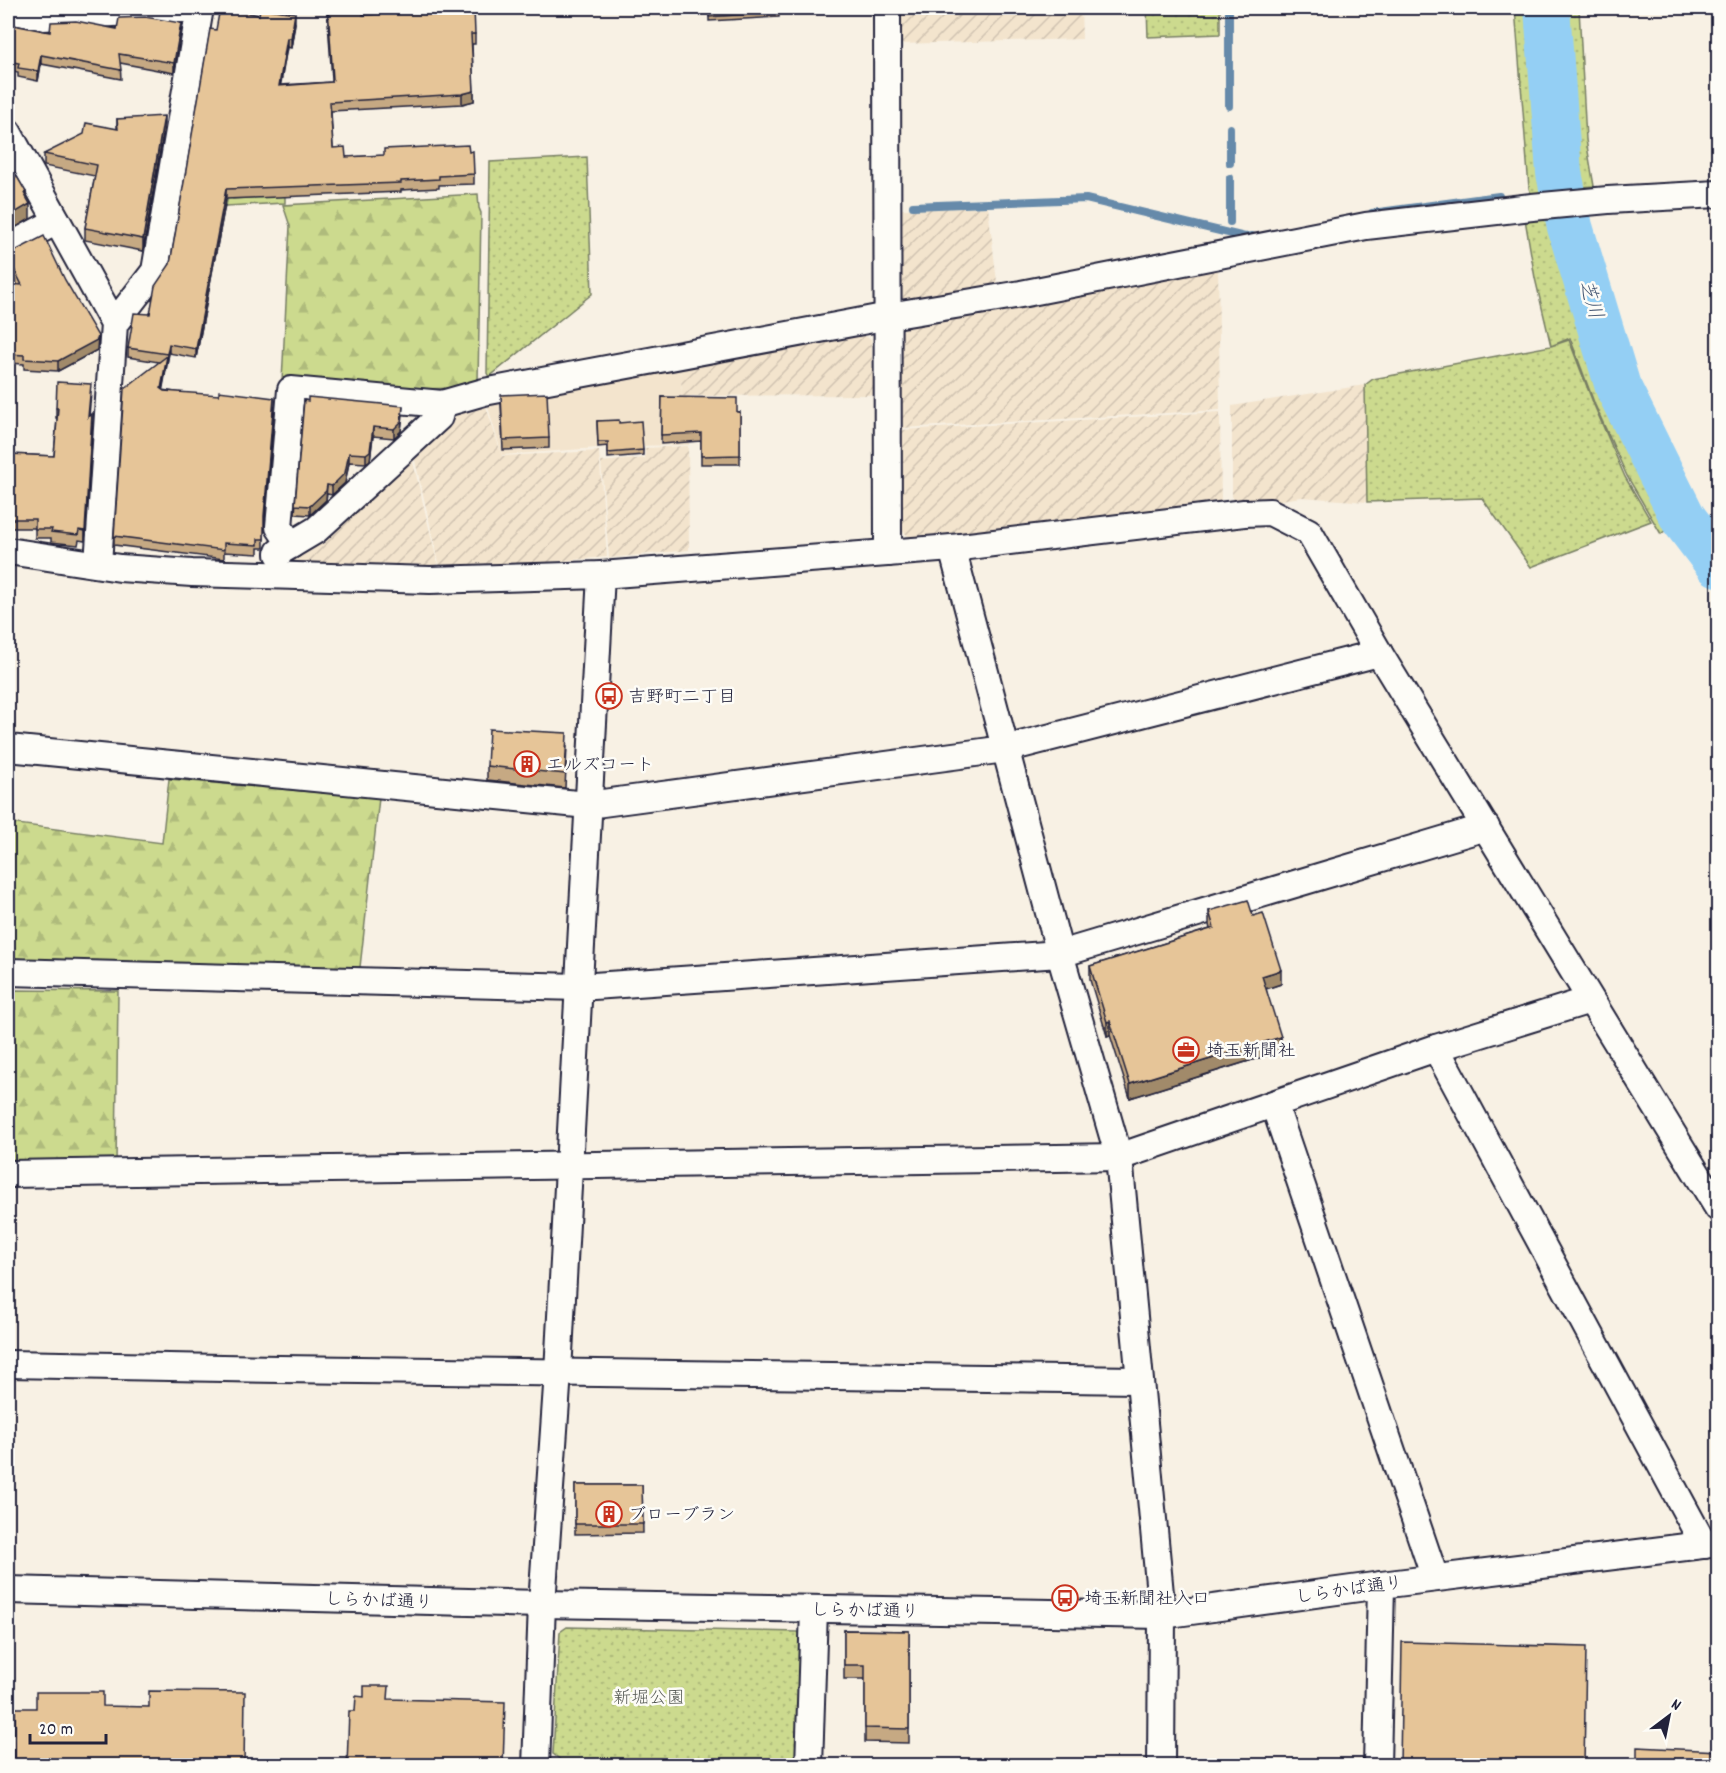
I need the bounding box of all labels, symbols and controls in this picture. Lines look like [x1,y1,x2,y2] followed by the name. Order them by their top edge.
[1570,277,1608,323] water label: 芝川
[594,681,624,711] bus stop icon: 吉野町二丁目
[628,686,736,711] place label: 吉野町二丁目
[512,749,542,779] building icon: エルズコート
[546,754,654,779] place label: エルズコート
[1171,1035,1201,1065] office icon: 埼玉新聞社
[1206,1040,1296,1065] place label: 埼玉新聞社
[594,1499,624,1529] building icon: ブローブラン
[628,1504,735,1529] place label: ブローブラン
[1294,1572,1405,1611] street label: しらかば通り
[1050,1583,1080,1613] bus stop icon: 埼玉新聞社入口
[325,1588,433,1617] street label: しらかば通り
[1084,1588,1210,1613] place label: 埼玉新聞社入口
[811,1599,919,1626] street label: しらかば通り
[1639,1686,1699,1746] north arrow
[613,1687,685,1712] park label: 新堀公園
[1666,1694,1685,1717] text: N
[30,1707,106,1745] scale bar
[39,1718,73,1743] text: 20 m

